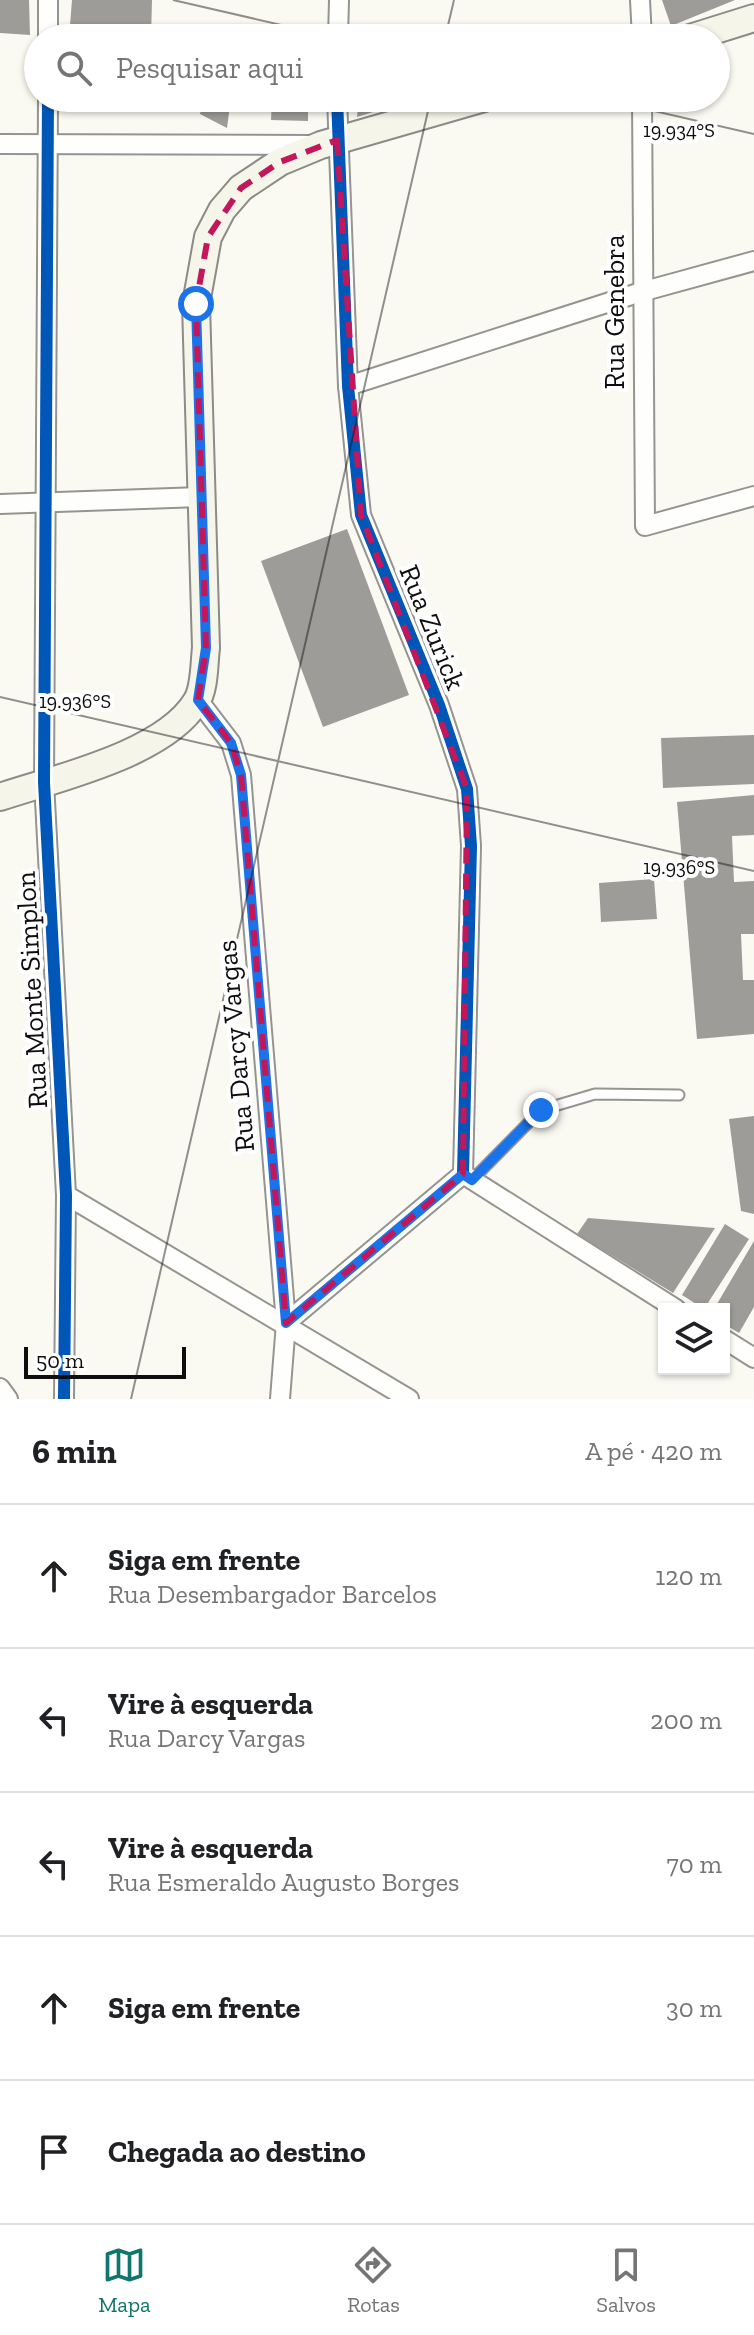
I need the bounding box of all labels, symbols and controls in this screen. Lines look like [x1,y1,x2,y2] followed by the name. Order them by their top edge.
[24,24,730,112] search box
[52,46,96,90] icon: search
[116,50,303,86] text: Pesquisar aqui
[643,118,715,142] text: 19.934°S
[598,234,631,389] street label: Rua Genebra
[178,286,214,322] route start
[393,560,473,695] street label: Rua Zurick
[39,689,111,713] text: 19.936°S
[643,855,715,879] text: 19.936°S
[9,871,54,1109] street label: Rua Monte Simplon
[210,939,261,1153] street label: Rua Darcy Vargas
[523,1092,559,1128] route end
[658,1303,730,1375] map controls
[658,1303,730,1375] button: layers
[24,1343,186,1379] scale bar
[36,1347,84,1374] text: 50 m
[32,1431,117,1472] text: 6 min
[585,1435,722,1467] text: A pé · 420 m
[108,1542,300,1578] text: Siga em frente
[32,1554,76,1598] icon: ahead
[655,1560,722,1592] text: 120 m
[108,1578,437,1610] text: Rua Desembargador Barcelos
[108,1686,313,1722] text: Vire à esquerda
[32,1698,76,1742] icon: left
[650,1704,722,1736] text: 200 m
[108,1722,305,1754] text: Rua Darcy Vargas
[108,1830,313,1866] text: Vire à esquerda
[32,1842,76,1886] icon: left
[666,1848,722,1880] text: 70 m
[108,1866,459,1898] text: Rua Esmeraldo Augusto Borges
[32,1986,76,2030] icon: ahead
[108,1990,300,2026] text: Siga em frente
[666,1992,722,2024] text: 30 m
[32,2130,76,2174] icon: arrive
[108,2134,366,2170] text: Chegada ao destino
[98,2243,151,2318] tab: Mapa
[347,2243,400,2318] tab: Rotas
[596,2243,656,2318] tab: Salvos

